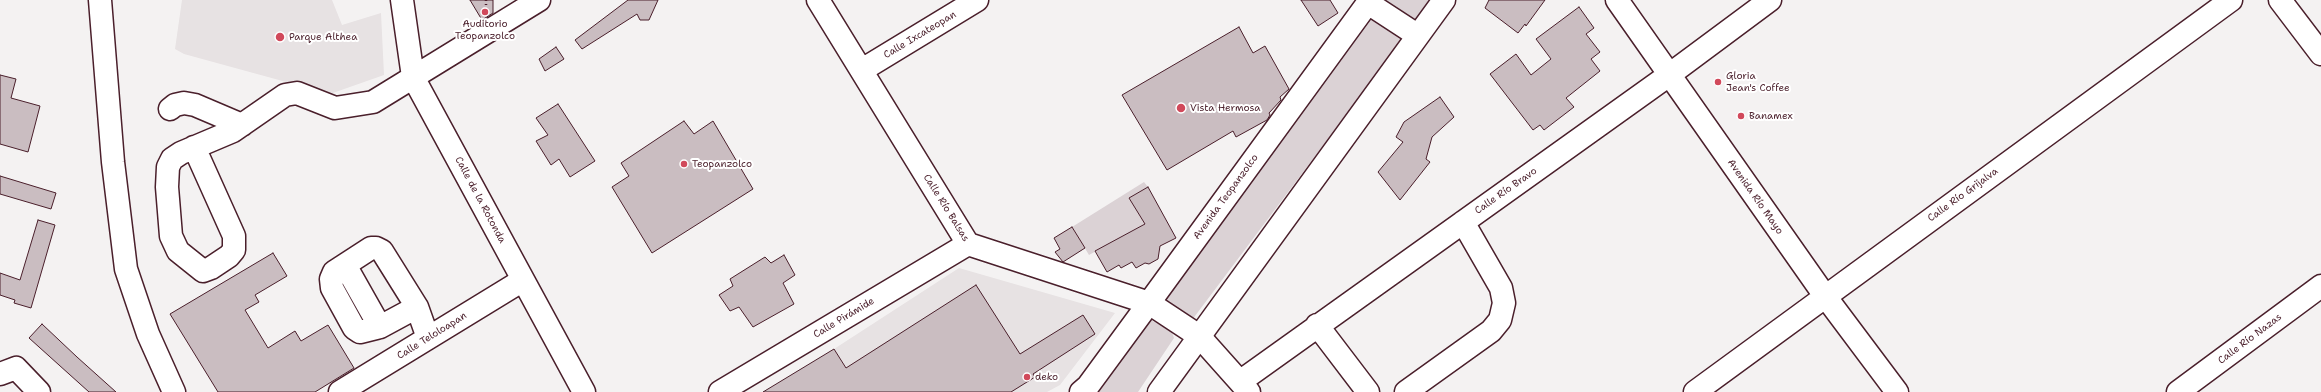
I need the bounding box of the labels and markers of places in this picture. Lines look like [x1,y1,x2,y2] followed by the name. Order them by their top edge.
[480,7,490,17] marker: Auditorio Teopanzolco
[455,18,515,42] place label: Auditorio Teopanzolco
[274,31,286,43] marker: Parque Althea
[289,31,357,43] place label: Parque Althea
[1726,70,1790,94] place label: Gloria Jean's Coffee
[1713,77,1723,87] marker: Gloria Jean's Coffee
[1175,102,1187,114] marker: Vista Hermosa
[1190,102,1260,114] place label: Vista Hermosa
[1749,110,1793,122] place label: Banamex
[1736,111,1746,121] marker: Banamex
[692,158,752,170] place label: Teopanzolco
[679,159,689,169] marker: Teopanzolco
[1035,371,1058,383] place label: deko
[1022,372,1032,382] marker: deko

